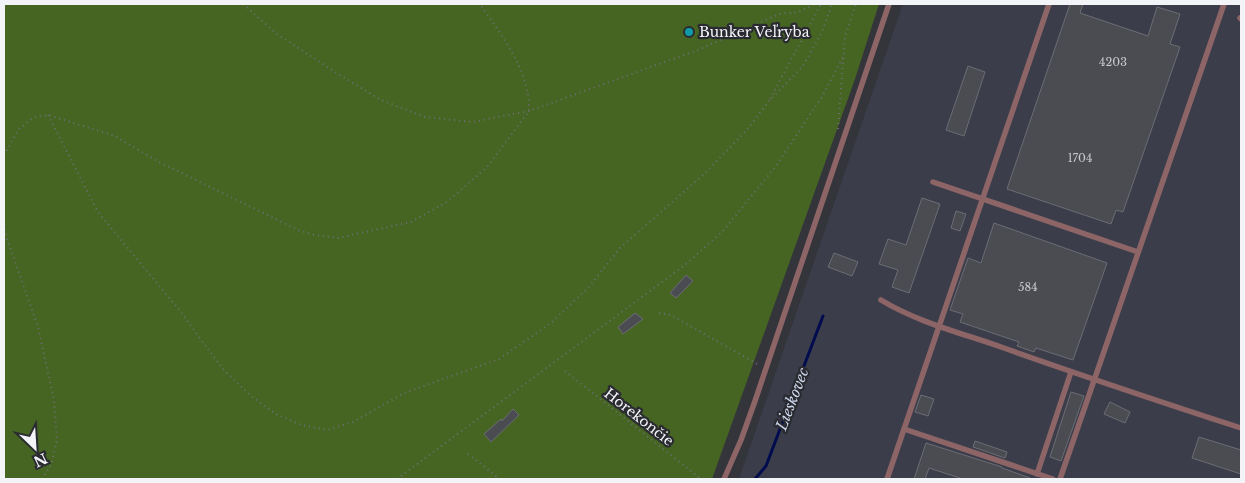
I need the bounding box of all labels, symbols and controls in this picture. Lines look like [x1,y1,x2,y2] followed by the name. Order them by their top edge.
[699,23,810,41] place label: Bunker Veľryba
[683,26,695,38] marker: Bunker Veľryba
[1099,55,1127,69] house number: 4203
[1068,151,1092,165] house number: 1704
[1018,280,1038,294] house number: 584
[771,365,813,434] water label: Lieskovec
[601,384,677,450] street label: Horekončie
[10,423,60,473] north arrow
[31,449,50,471] text: N

